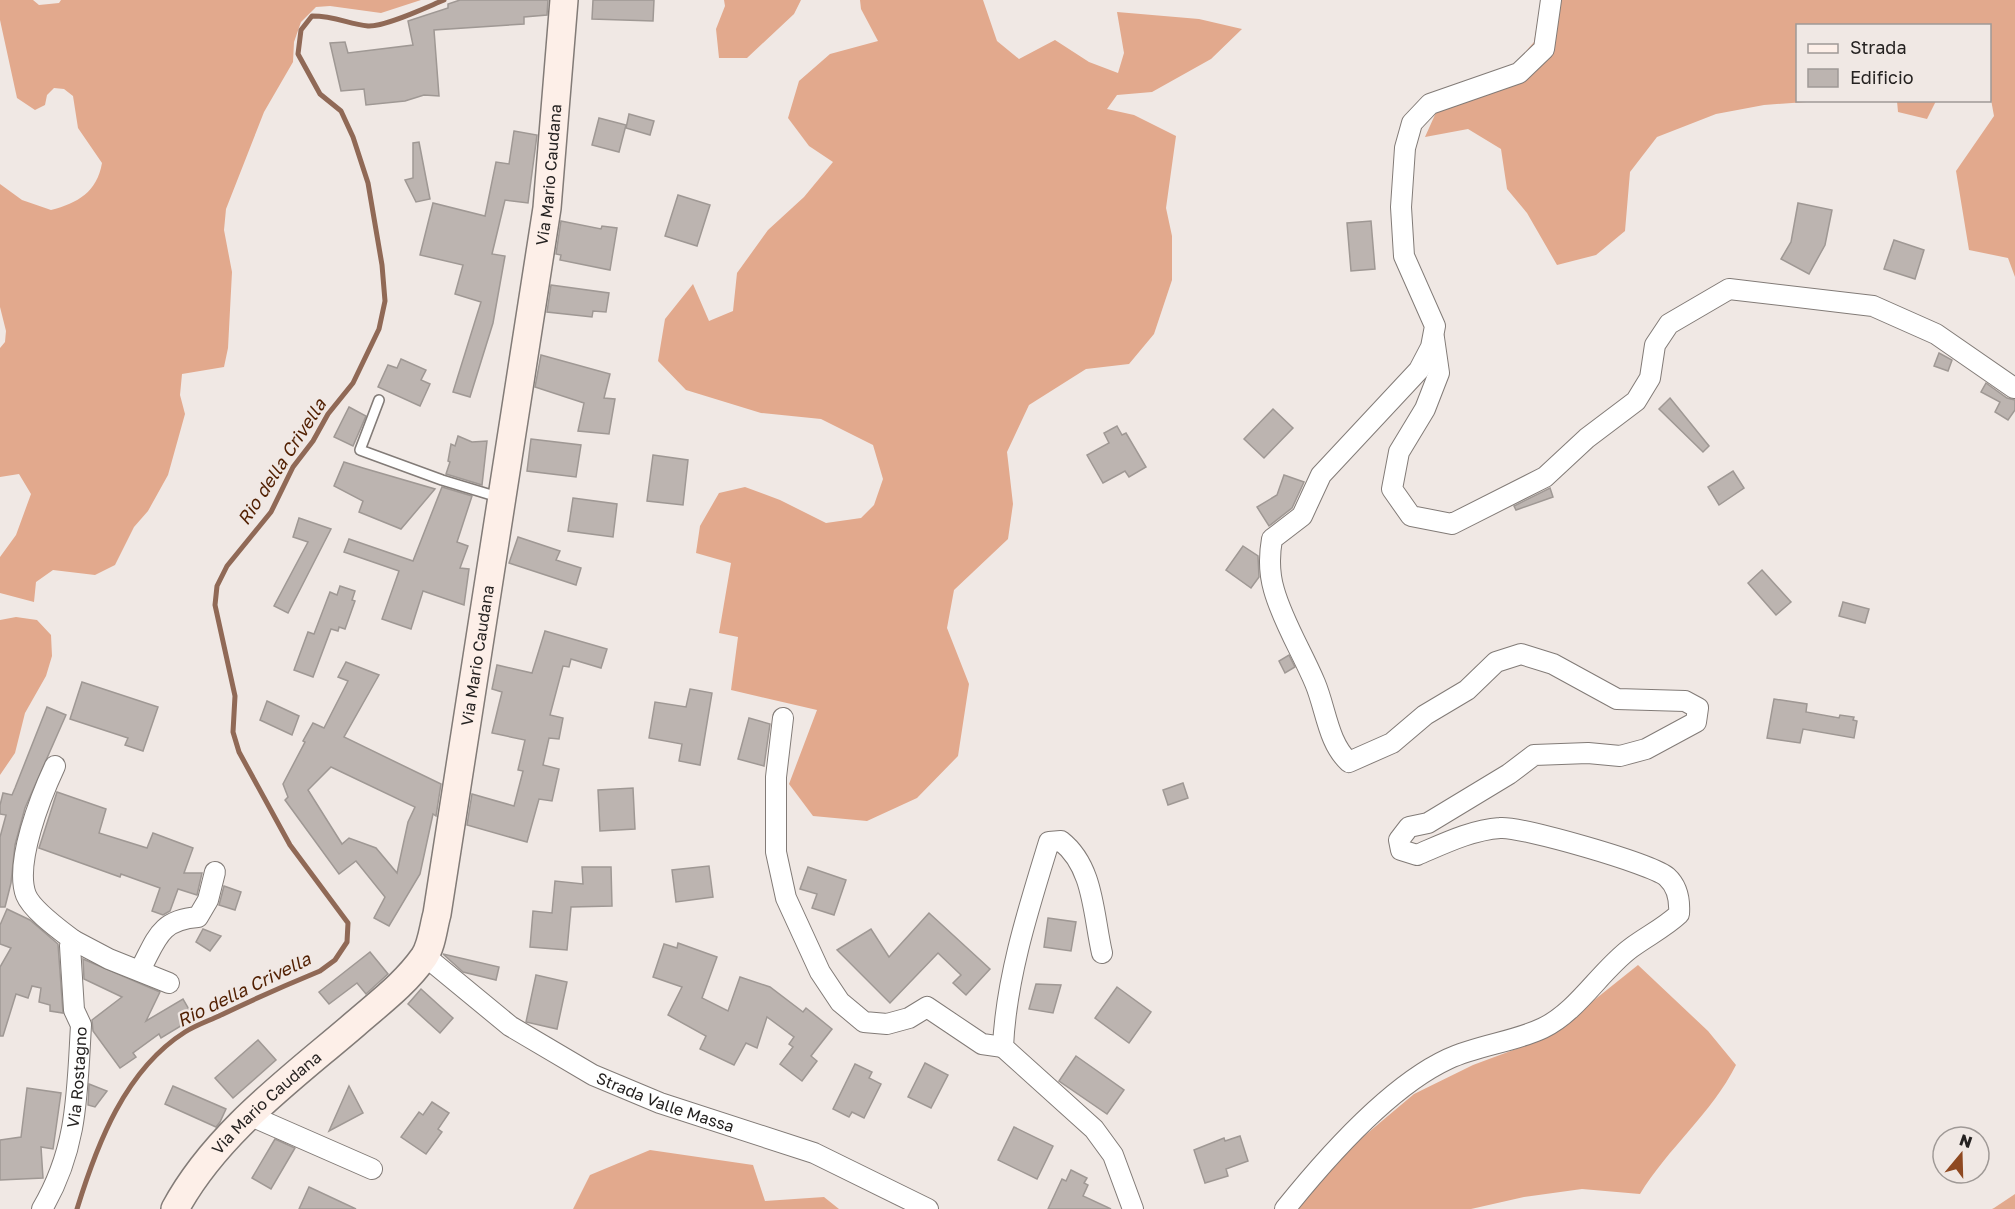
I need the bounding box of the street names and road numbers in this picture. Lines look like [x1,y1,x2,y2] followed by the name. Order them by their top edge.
[531,103,565,247] street label: Via Mario Caudana
[456,583,498,727] street label: Via Mario Caudana
[62,1026,91,1129] street label: Via Rostagno
[207,1047,325,1158] street label: Via Mario Caudana
[594,1068,737,1136] street label: Strada Valle Massa

